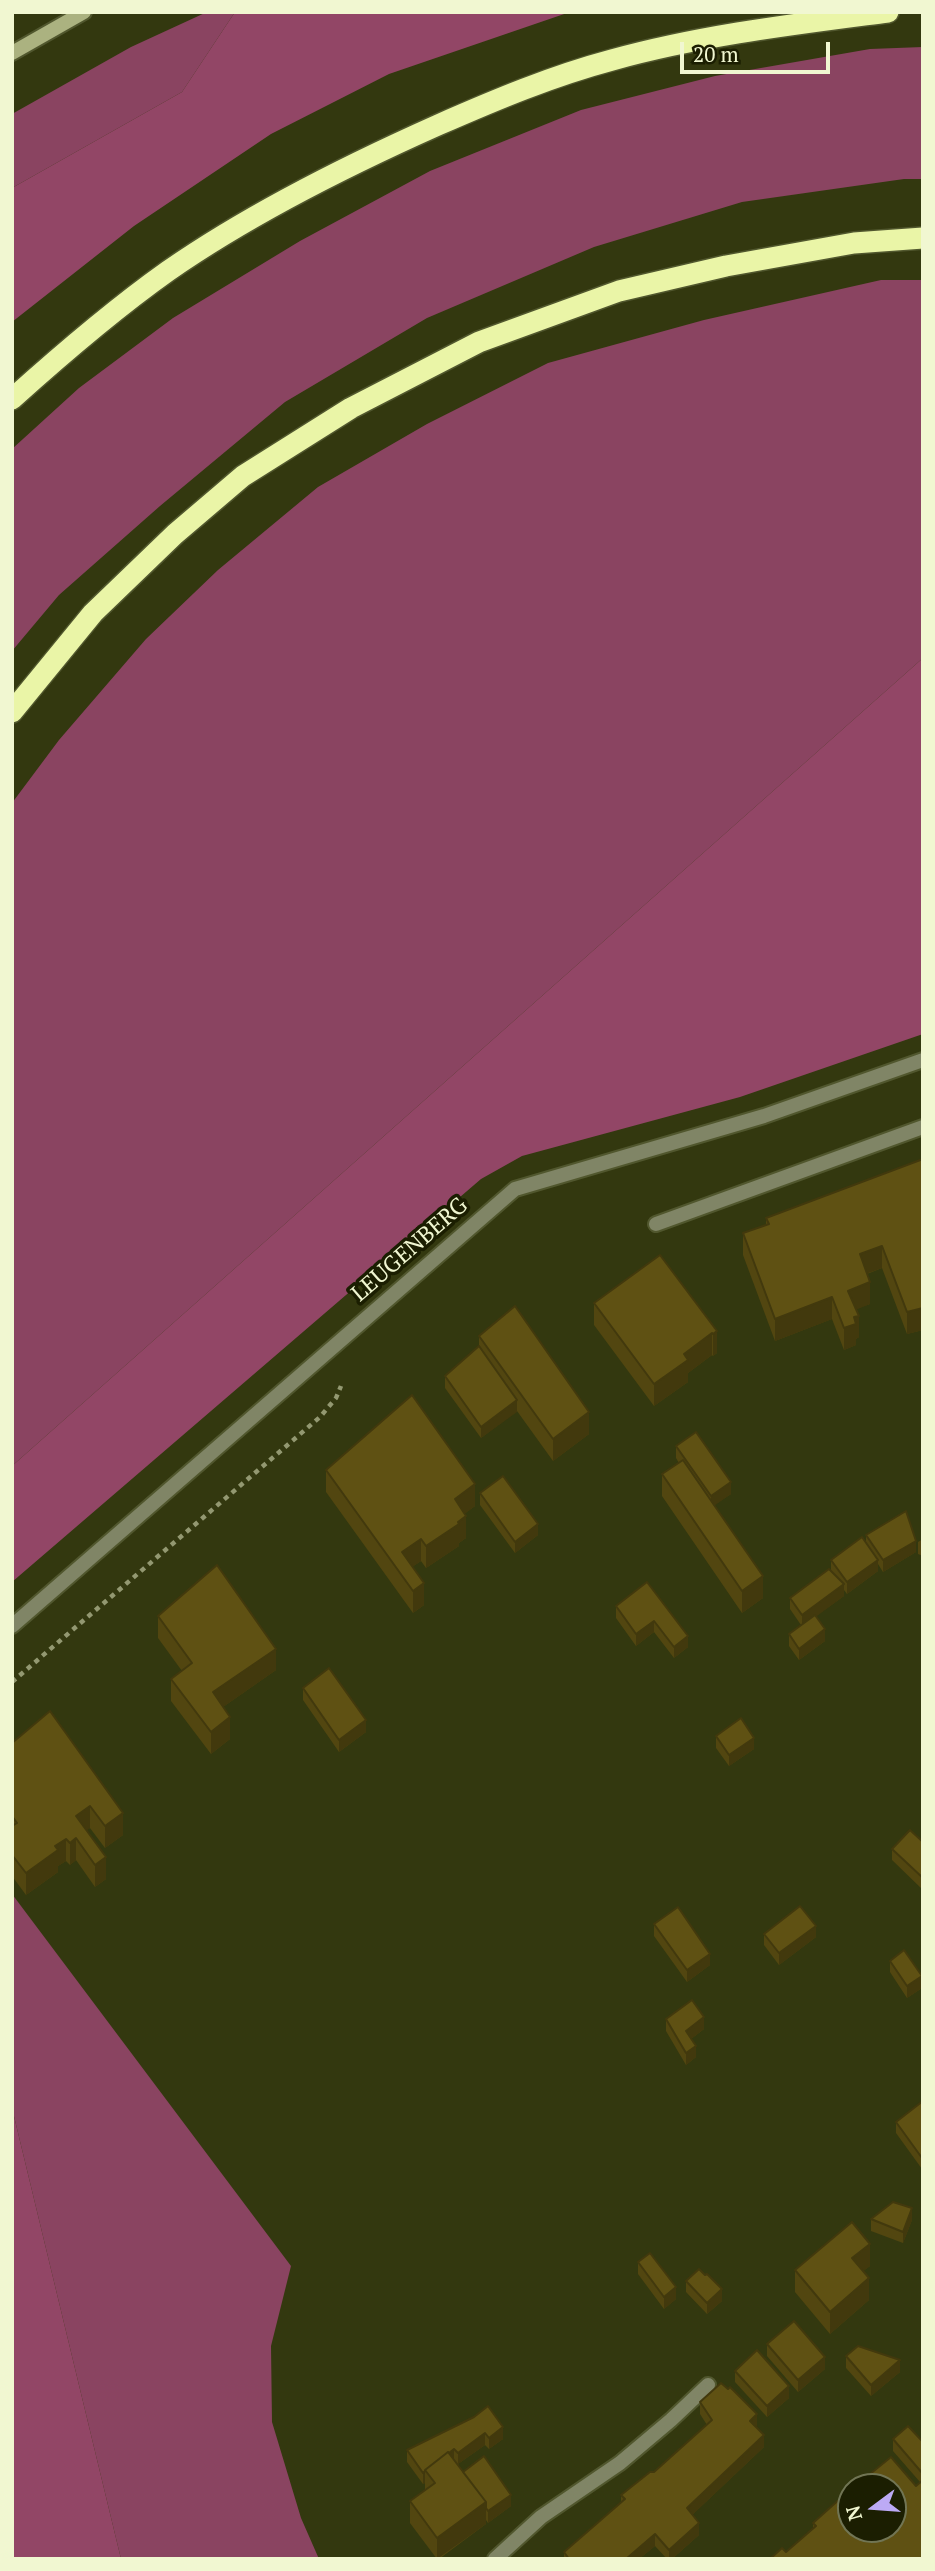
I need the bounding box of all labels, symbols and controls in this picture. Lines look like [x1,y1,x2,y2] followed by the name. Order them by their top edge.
[683,28,834,72] scale bar
[693,40,739,68] text: 20 m
[346,1192,474,1308] street label: LEUGENBERG
[837,2473,907,2543] north arrow
[839,2503,867,2524] text: N

